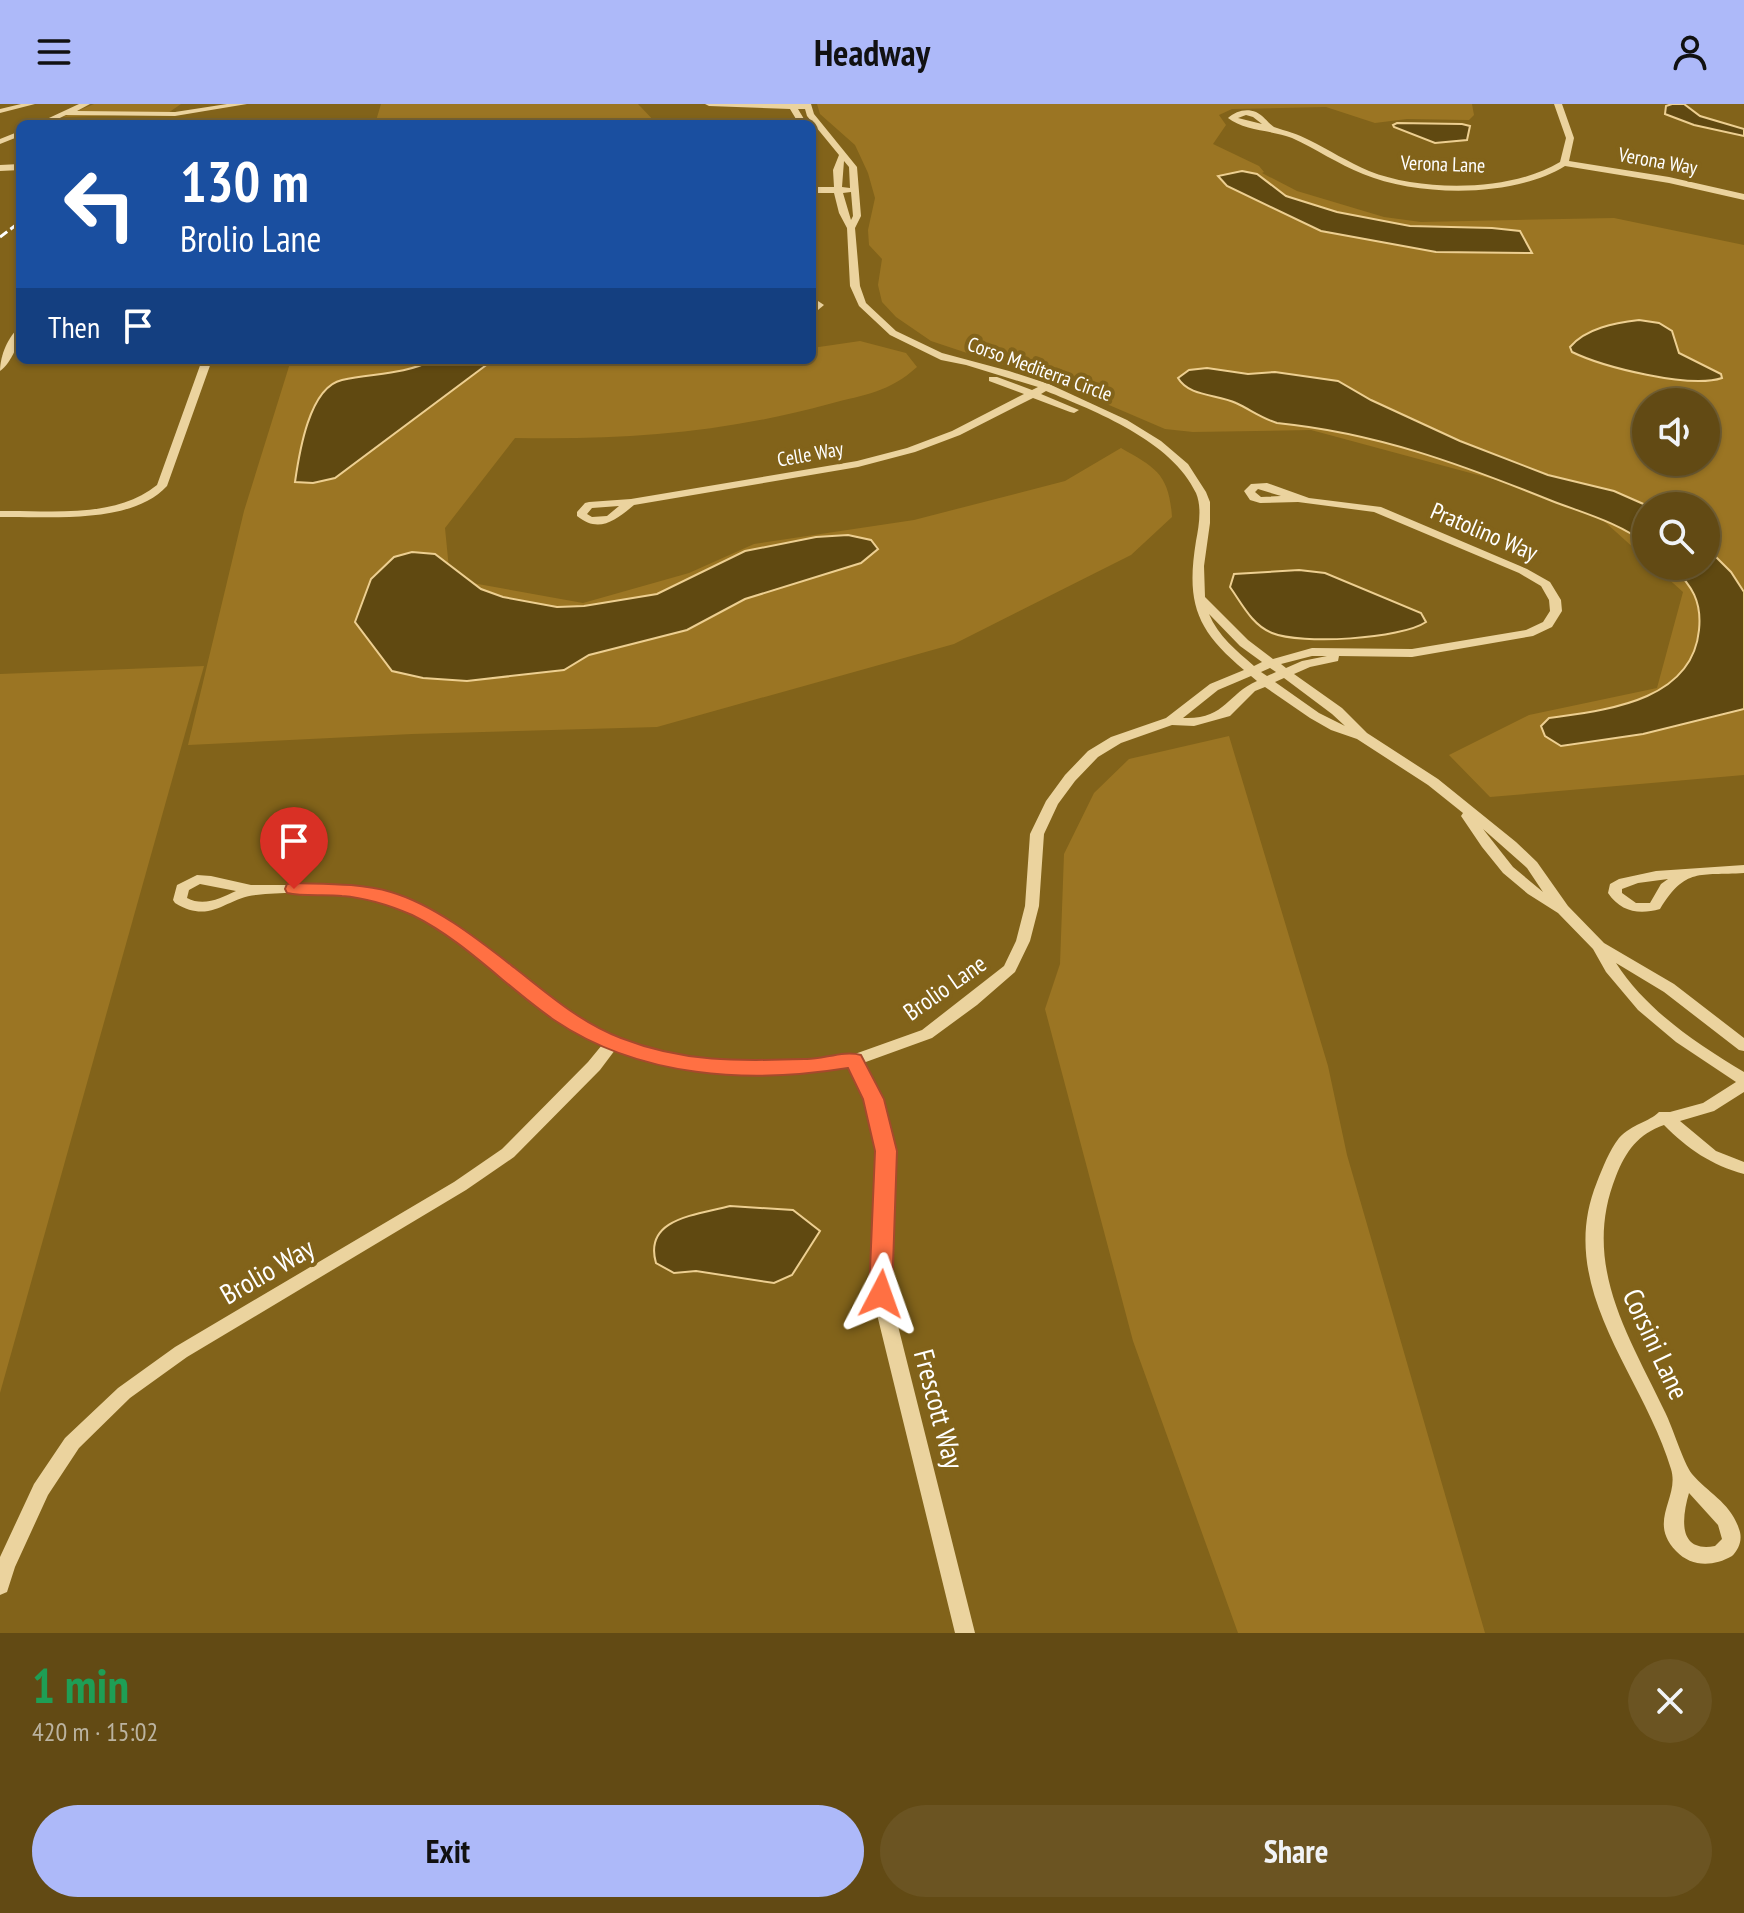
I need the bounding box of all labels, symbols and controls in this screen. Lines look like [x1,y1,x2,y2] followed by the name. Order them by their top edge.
[814,29,930,76] text: Headway
[32,30,76,74] icon: menu
[1668,30,1712,74] icon: person
[1616,141,1700,181] street label: Verona Way
[180,145,309,217] text: 130 m
[1399,149,1486,178] street label: Verona Lane
[48,152,152,256] icon: left
[180,215,321,262] text: Brolio Lane
[116,304,160,348] icon: arrive
[48,307,100,346] text: Then
[964,331,1116,407] street label: Corso Mediterra Circle
[1632,388,1720,580] map controls
[1632,388,1720,476] button: sound
[775,435,846,473] street label: Celle Way
[1632,492,1720,580] button: search
[1426,495,1542,568] street label: Pratolino Way
[260,807,328,889] pin
[272,819,316,863] icon: arrive
[897,948,992,1027] street label: Brolio Lane
[213,1229,321,1312] street label: Brolio Way
[839,1252,923,1336] position arrow
[1615,1283,1698,1405] street label: Corsini Lane
[906,1345,973,1473] street label: Frescott Way
[32,1654,129,1716] text: 1 min
[1628,1659,1712,1743] button: close
[32,1715,158,1748] text: 420 m · 15:02
[32,1805,864,1897] button: Exit
[880,1805,1712,1897] button: Share

